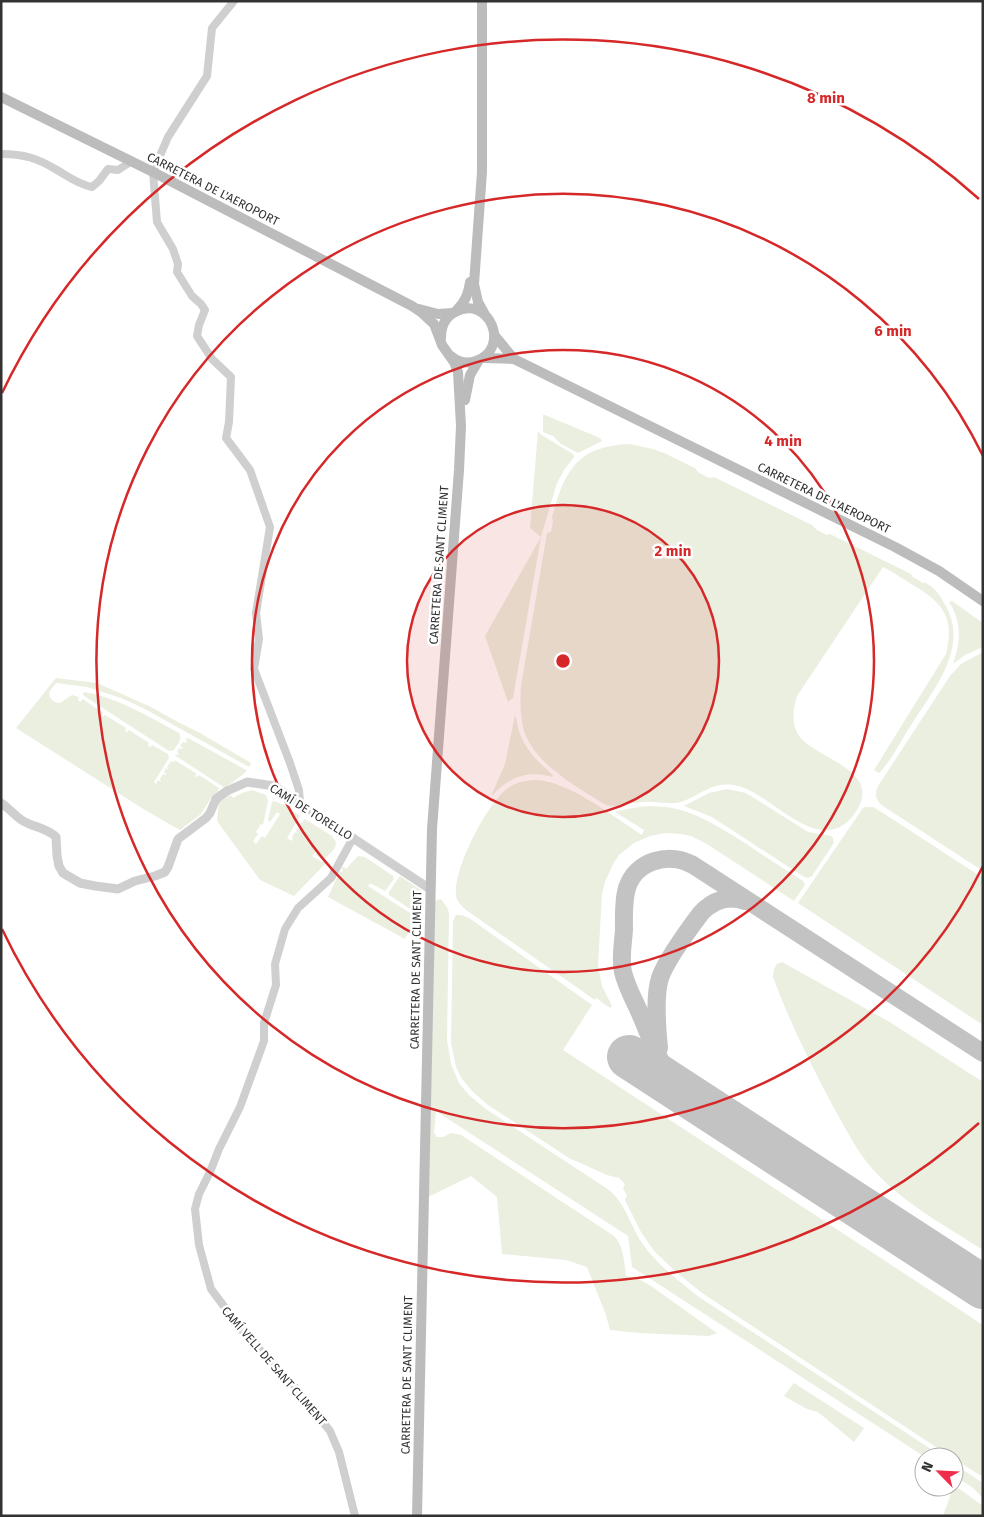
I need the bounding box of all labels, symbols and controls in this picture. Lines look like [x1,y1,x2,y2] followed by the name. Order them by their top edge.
[807,89,845,107] text: 8 min
[145,150,282,229] street label: CARRETERA DE L'AEROPORT
[874,322,912,340] text: 6 min
[764,432,802,450] text: 4 min
[755,460,893,537] street label: CARRETERA DE L'AEROPORT
[426,484,452,645] street label: CARRETERA DE SANT CLIMENT
[655,542,691,560] text: 2 min
[554,652,572,670] centre of rings
[267,780,355,843] street label: CAMÍ DE TORELLO
[408,890,424,1050] street label: CARRETERA DE SANT CLIMENT
[399,1295,415,1455] street label: CARRETERA DE SANT CLIMENT
[219,1303,331,1429] street label: CAMÍ VELL DE SANT CLIMENT
[914,1447,964,1497] north arrow
[918,1459,937,1475] text: N

